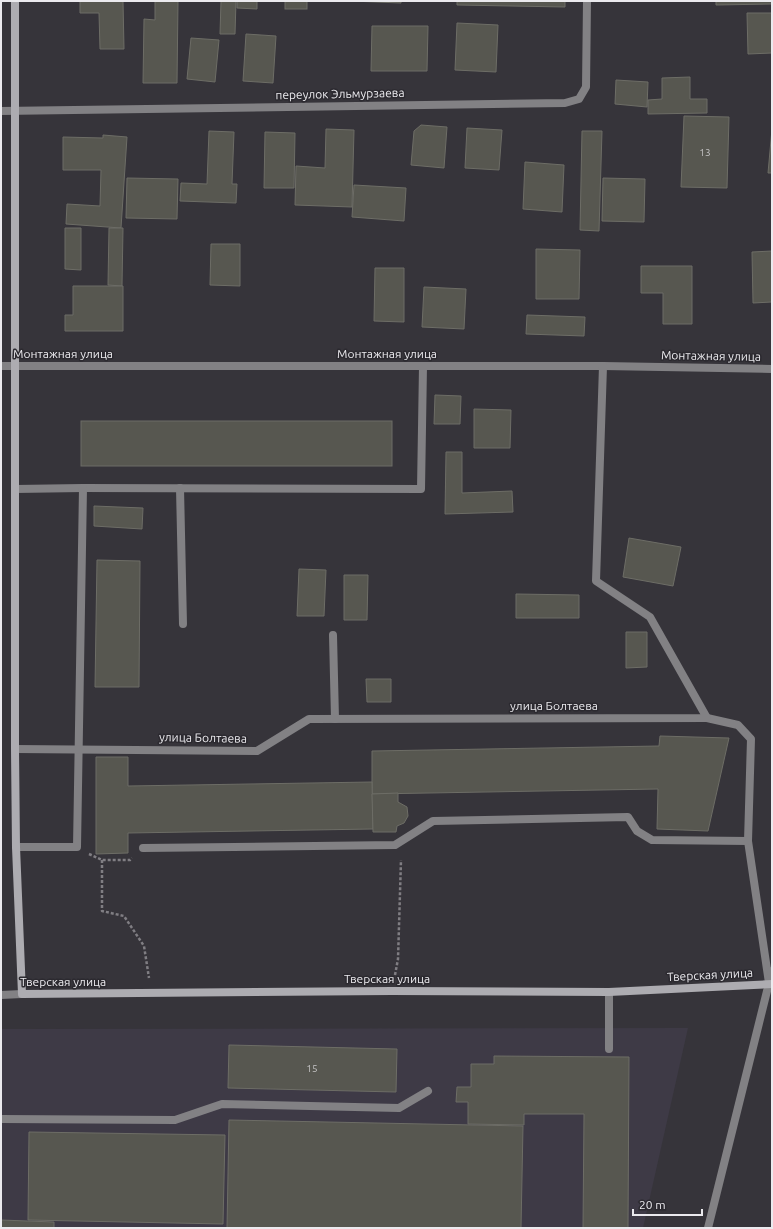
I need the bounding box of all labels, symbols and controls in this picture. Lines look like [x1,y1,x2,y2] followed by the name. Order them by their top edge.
[275,86,405,101] street label: переулок Эльмурзаева
[699,147,711,158] house number: 13
[13,347,113,360] street label: Монтажная улица
[337,347,437,360] street label: Монтажная улица
[661,348,761,363] street label: Монтажная улица
[510,699,598,712] street label: улица Болтаева
[159,730,247,745] street label: улица Болтаева
[667,966,753,983] street label: Тверская улица
[344,972,430,985] street label: Тверская улица
[20,975,106,988] street label: Тверская улица
[306,1063,318,1074] house number: 15
[633,1191,702,1217] scale bar
[639,1198,666,1211] text: 20 m

